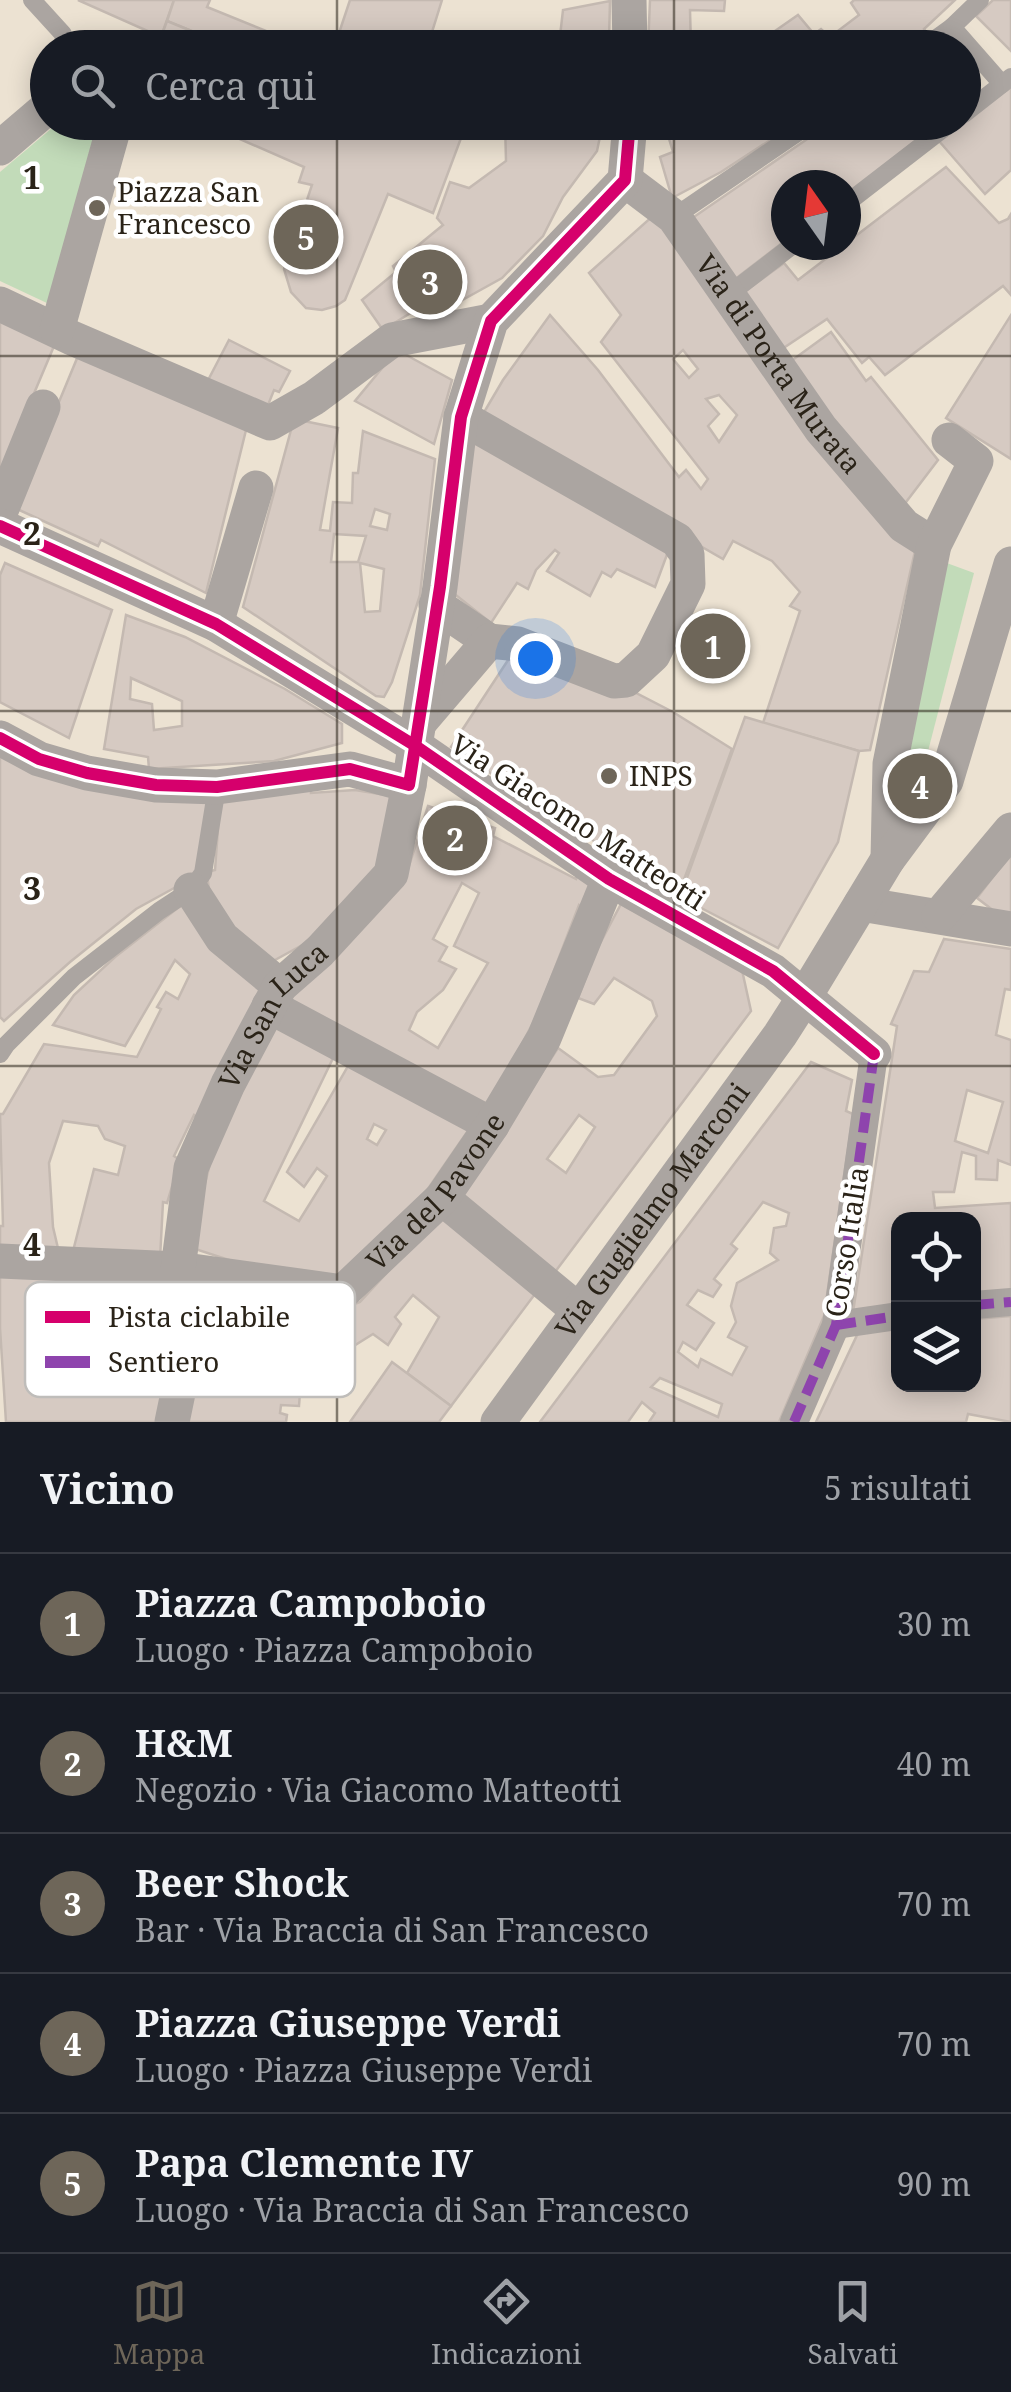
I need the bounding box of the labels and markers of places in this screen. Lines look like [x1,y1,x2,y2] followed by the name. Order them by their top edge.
[117,172,259,242] place label: Piazza San Francesco
[86,197,108,219] marker: Piazza San Francesco
[274,200,338,274] pin: 5
[398,244,462,320] pin: 3
[680,608,746,684] pin: 1
[888,748,952,824] pin: 4
[629,756,693,794] place label: INPS
[598,765,620,787] marker: INPS
[422,800,488,876] pin: 2

